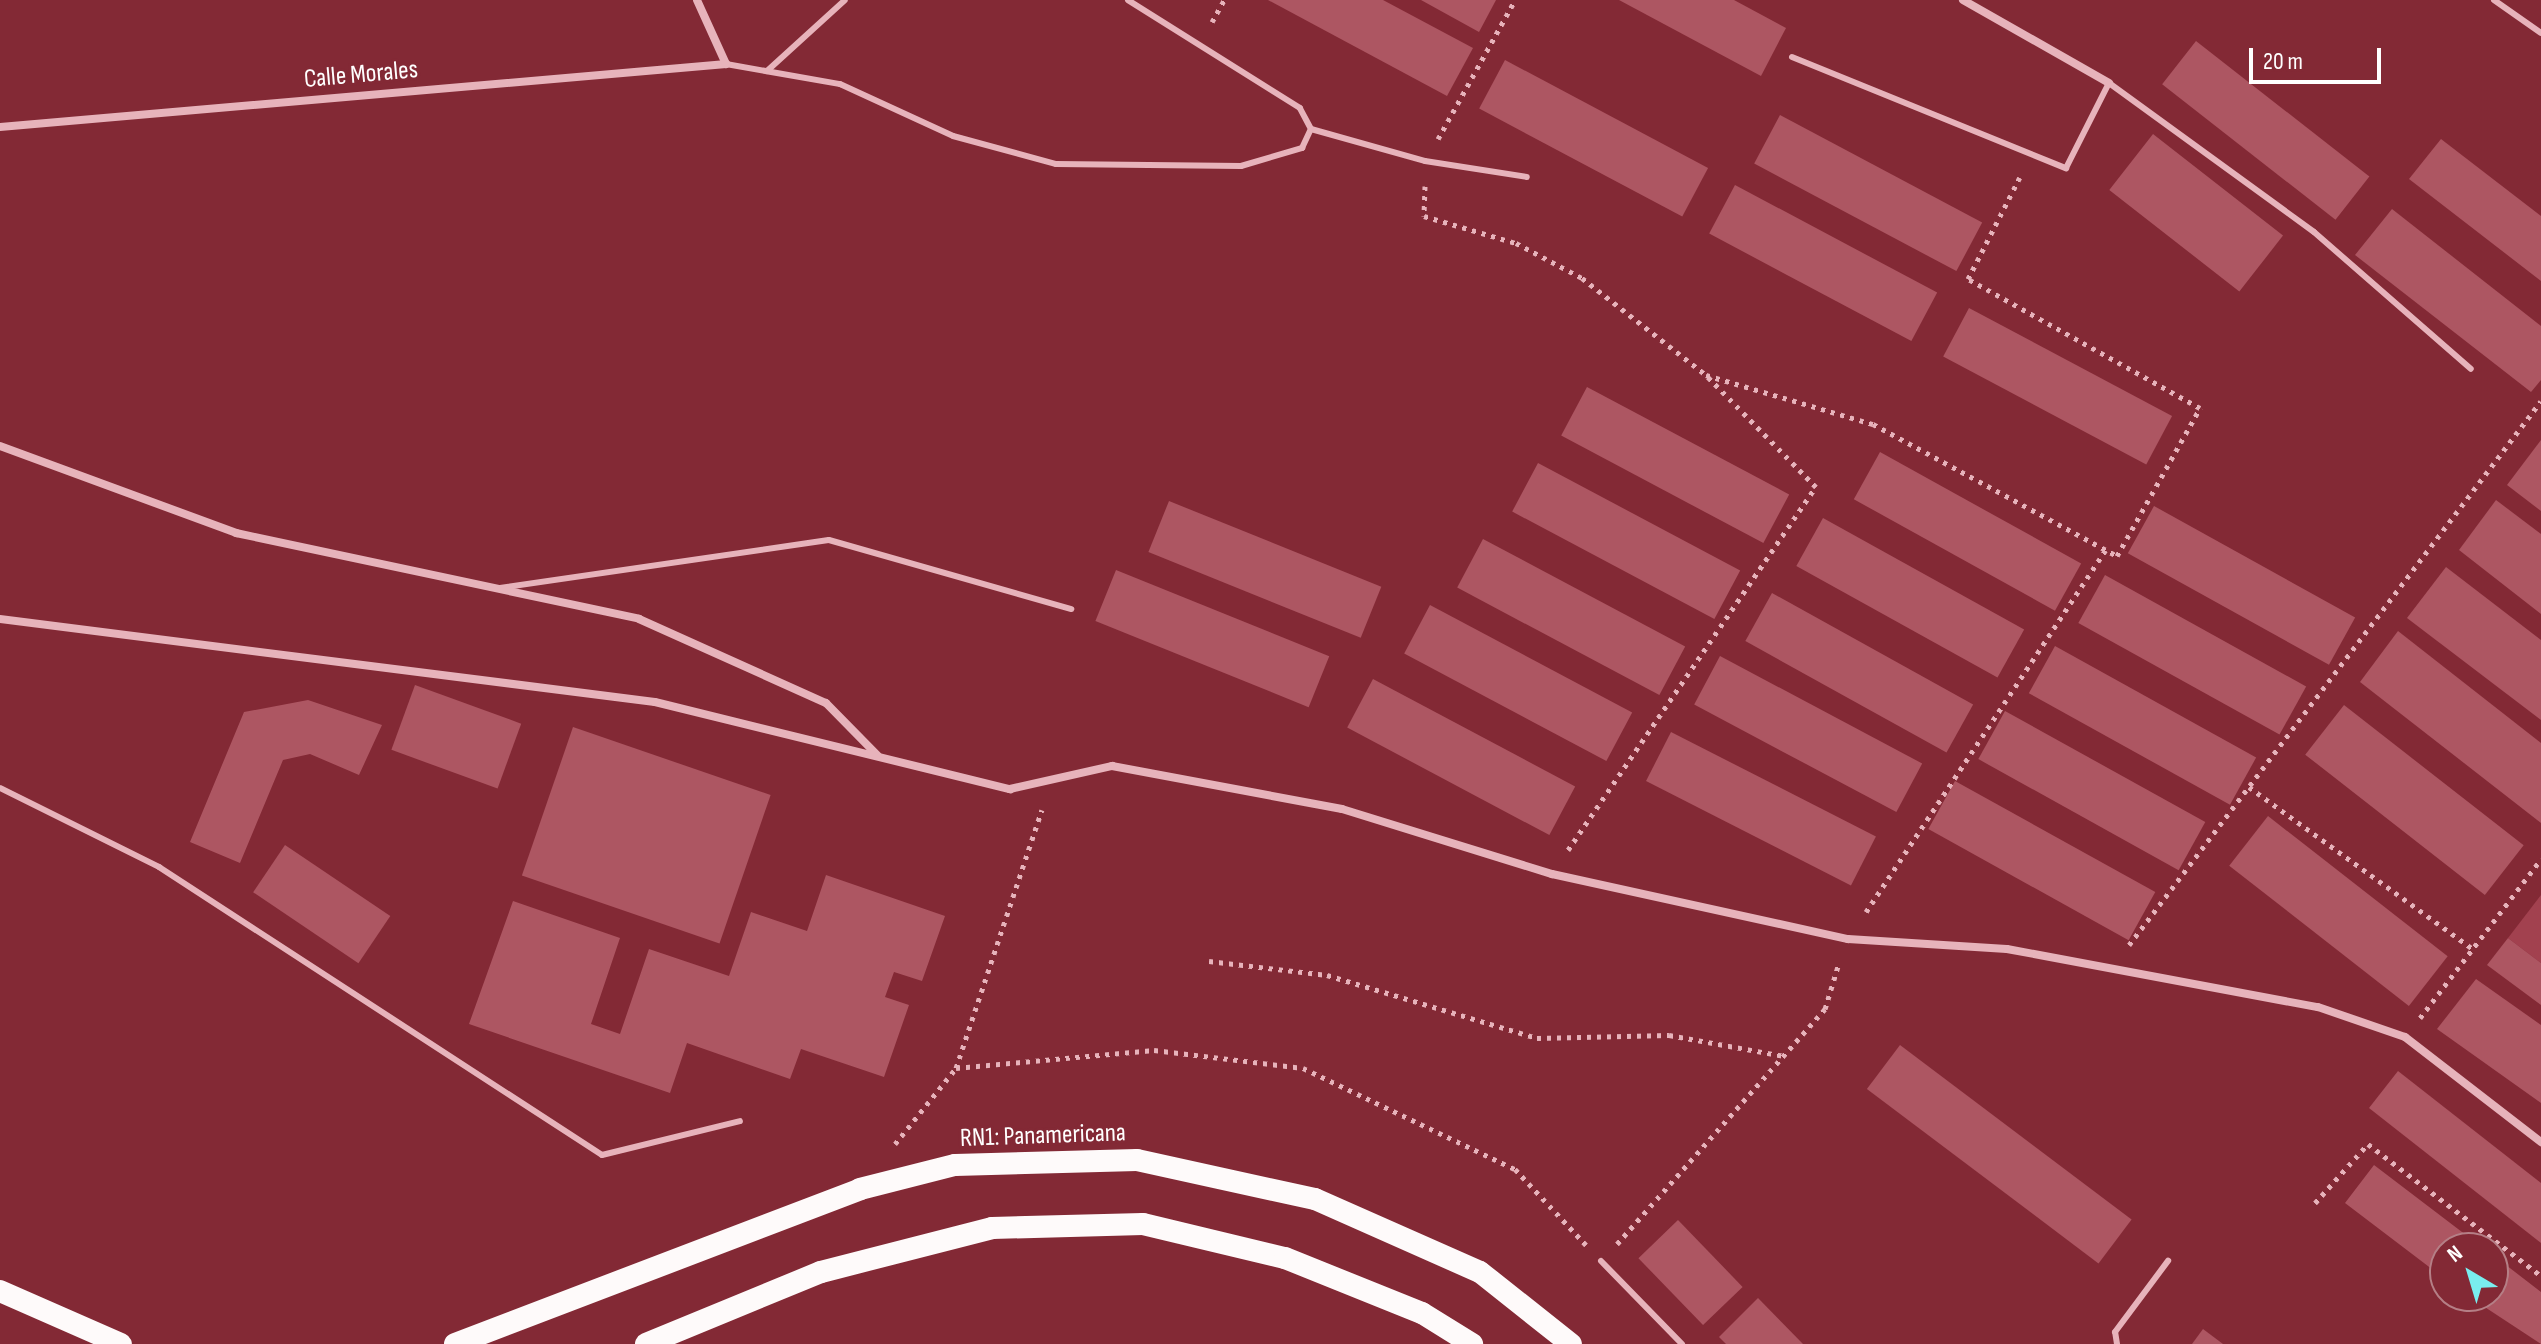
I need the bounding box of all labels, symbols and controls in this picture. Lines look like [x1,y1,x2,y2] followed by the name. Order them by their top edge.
[2253,32,2385,82] scale bar
[2263,47,2303,76] text: 20 m
[303,54,419,96] street label: Calle Morales
[960,1118,1126,1154] street label: RN1: Panamericana
[2429,1232,2509,1312] north arrow
[2442,1240,2468,1269] text: N

